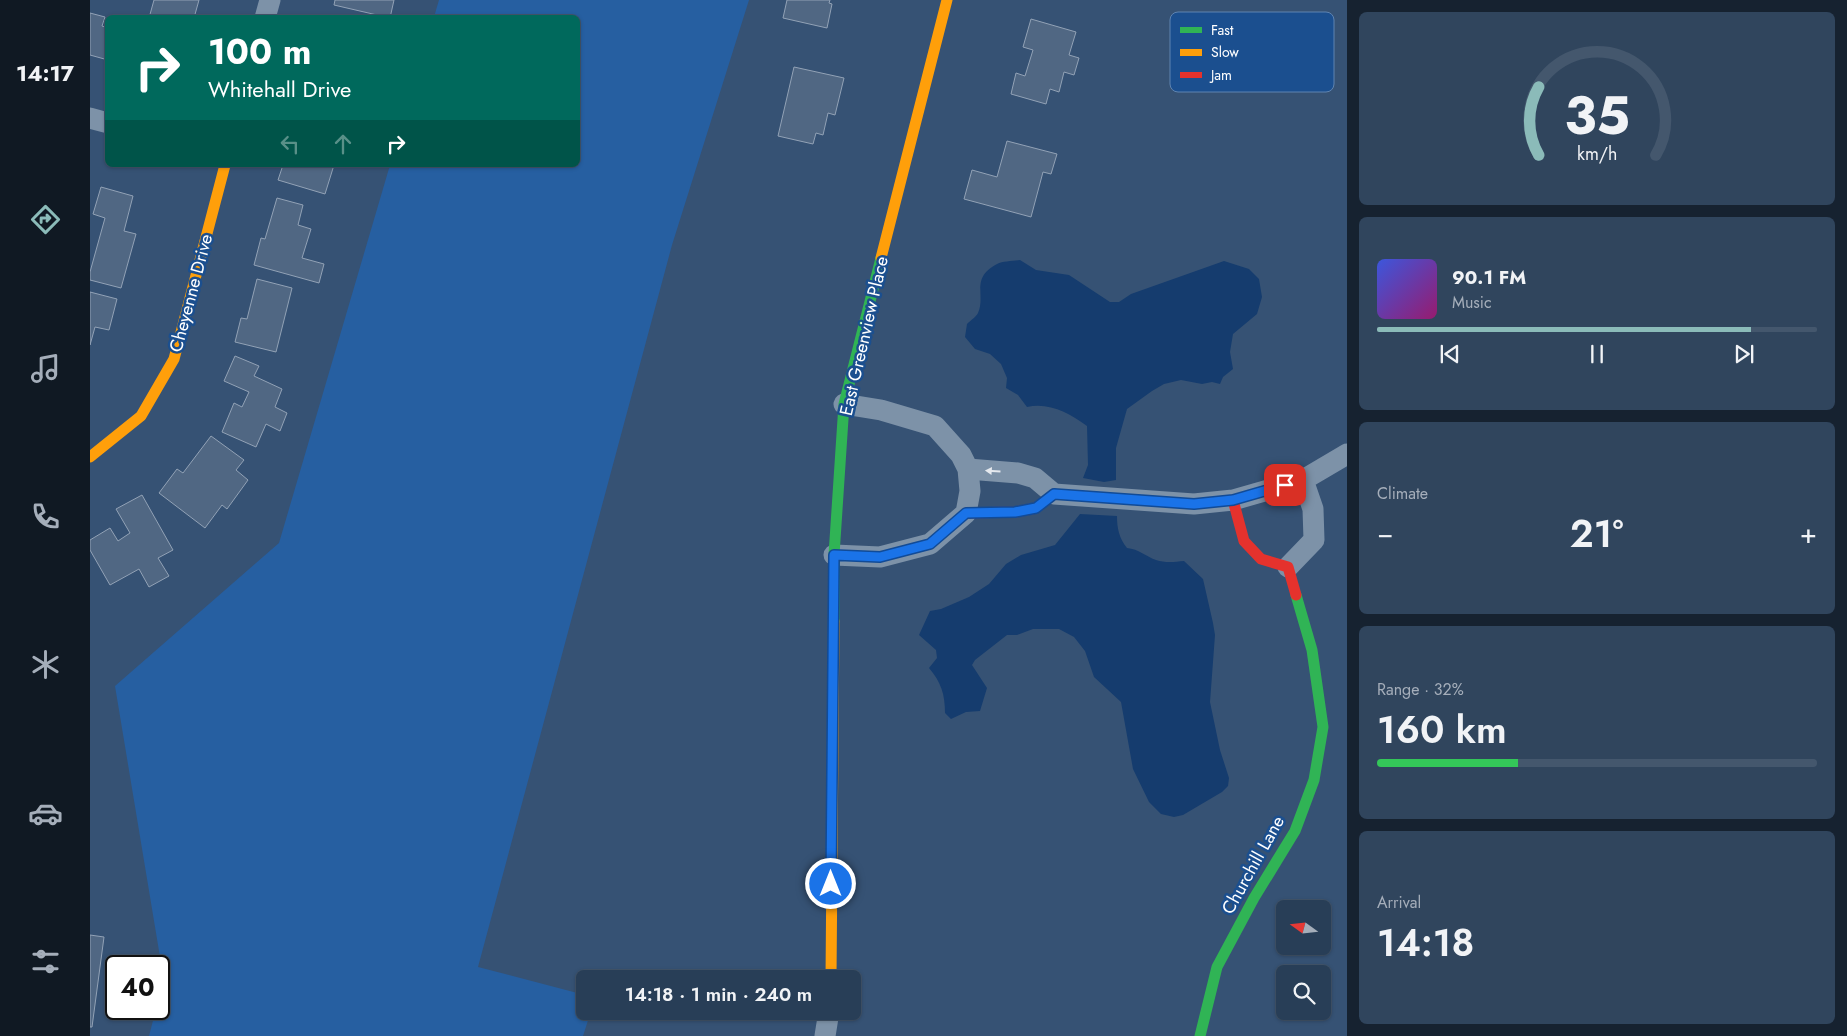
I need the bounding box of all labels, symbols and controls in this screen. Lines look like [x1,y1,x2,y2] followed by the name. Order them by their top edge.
[1170,12,1334,92] legend
[1211,20,1234,40] text: Fast
[208,27,311,77] text: 100 m
[125,35,190,100] icon: right
[1211,42,1239,62] text: Slow
[16,57,74,89] text: 14:17
[1209,65,1232,85] text: Jam
[208,73,351,105] text: Whitehall Drive
[1564,78,1630,154] text: 35
[276,130,304,158] icon: left
[329,130,357,158] icon: ahead
[382,130,410,158] icon: right
[1577,141,1617,167] text: km/h
[28,202,63,237] icon: directions
[163,231,219,355] street label: Cheyenne Drive
[833,254,895,418] street label: East Greenview Place
[1452,264,1526,291] text: 90.1 FM
[1452,291,1492,314] text: Music
[1436,340,1464,368] icon: previous
[1583,340,1611,368] icon: pause
[1730,340,1758,368] icon: next
[28,351,63,386] icon: music
[1264,464,1306,506] pin
[985,467,1001,475] one-way arrow
[1271,471,1299,499] icon: arrive
[1377,482,1428,505] text: Climate
[28,499,63,534] icon: phone
[1570,506,1623,561] text: 21°
[1377,513,1394,554] text: −
[1800,513,1817,554] text: +
[28,647,63,682] icon: climate
[1377,678,1464,701] text: Range · 32%
[1377,702,1507,757] text: 160 km
[28,796,63,831] icon: car
[1215,811,1291,919] street label: Churchill Lane
[804,857,856,909] position arrow
[1377,891,1421,914] text: Arrival
[1276,900,1331,955] north arrow
[1276,900,1331,1020] map controls
[1377,915,1474,970] text: 14:18
[28,944,63,979] icon: filters
[105,955,170,1020] speed limit sign: 40
[1276,965,1331,1020] button: search
[625,981,812,1008] text: 14:18 · 1 min · 240 m

